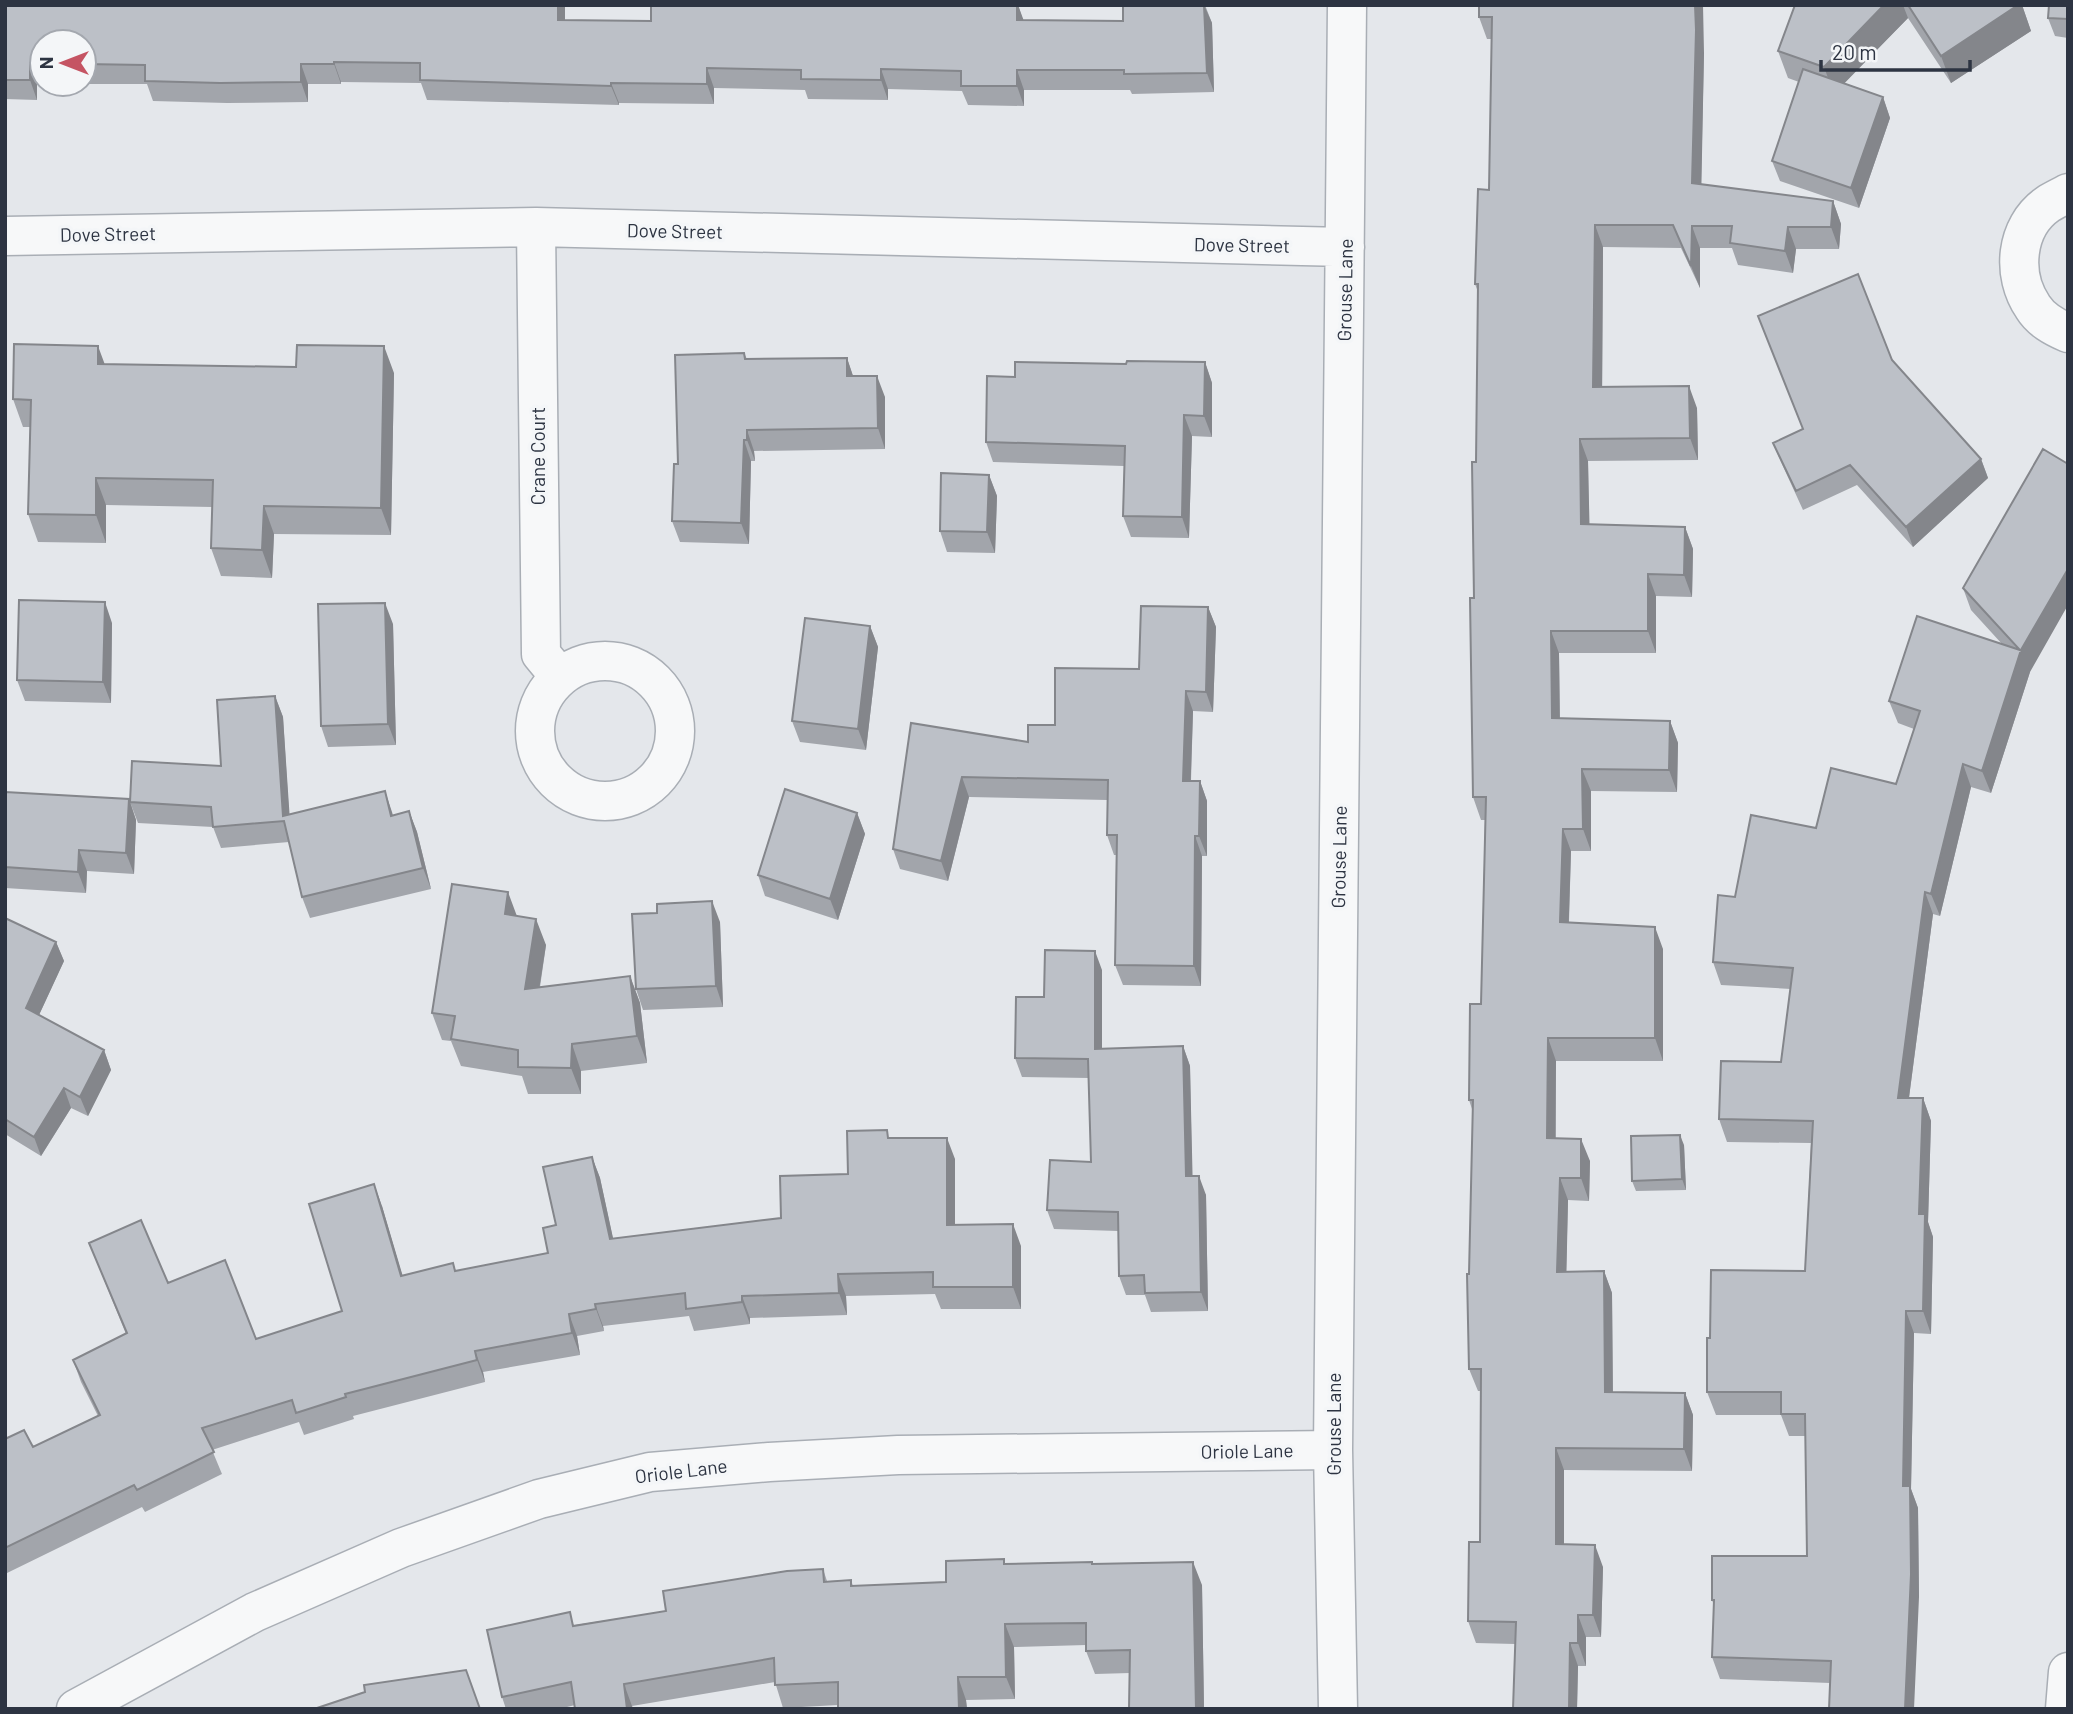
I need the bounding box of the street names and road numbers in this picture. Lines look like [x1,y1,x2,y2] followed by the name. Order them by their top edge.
[627,218,723,243] street label: Dove Street
[60,221,156,246] street label: Dove Street
[1194,232,1290,257] street label: Dove Street
[1332,238,1357,342] street label: Grouse Lane
[526,407,549,505] street label: Crane Court
[1326,805,1351,909] street label: Grouse Lane
[1322,1373,1345,1475] street label: Grouse Lane
[1200,1438,1294,1463] street label: Oriole Lane
[633,1453,728,1488] street label: Oriole Lane

